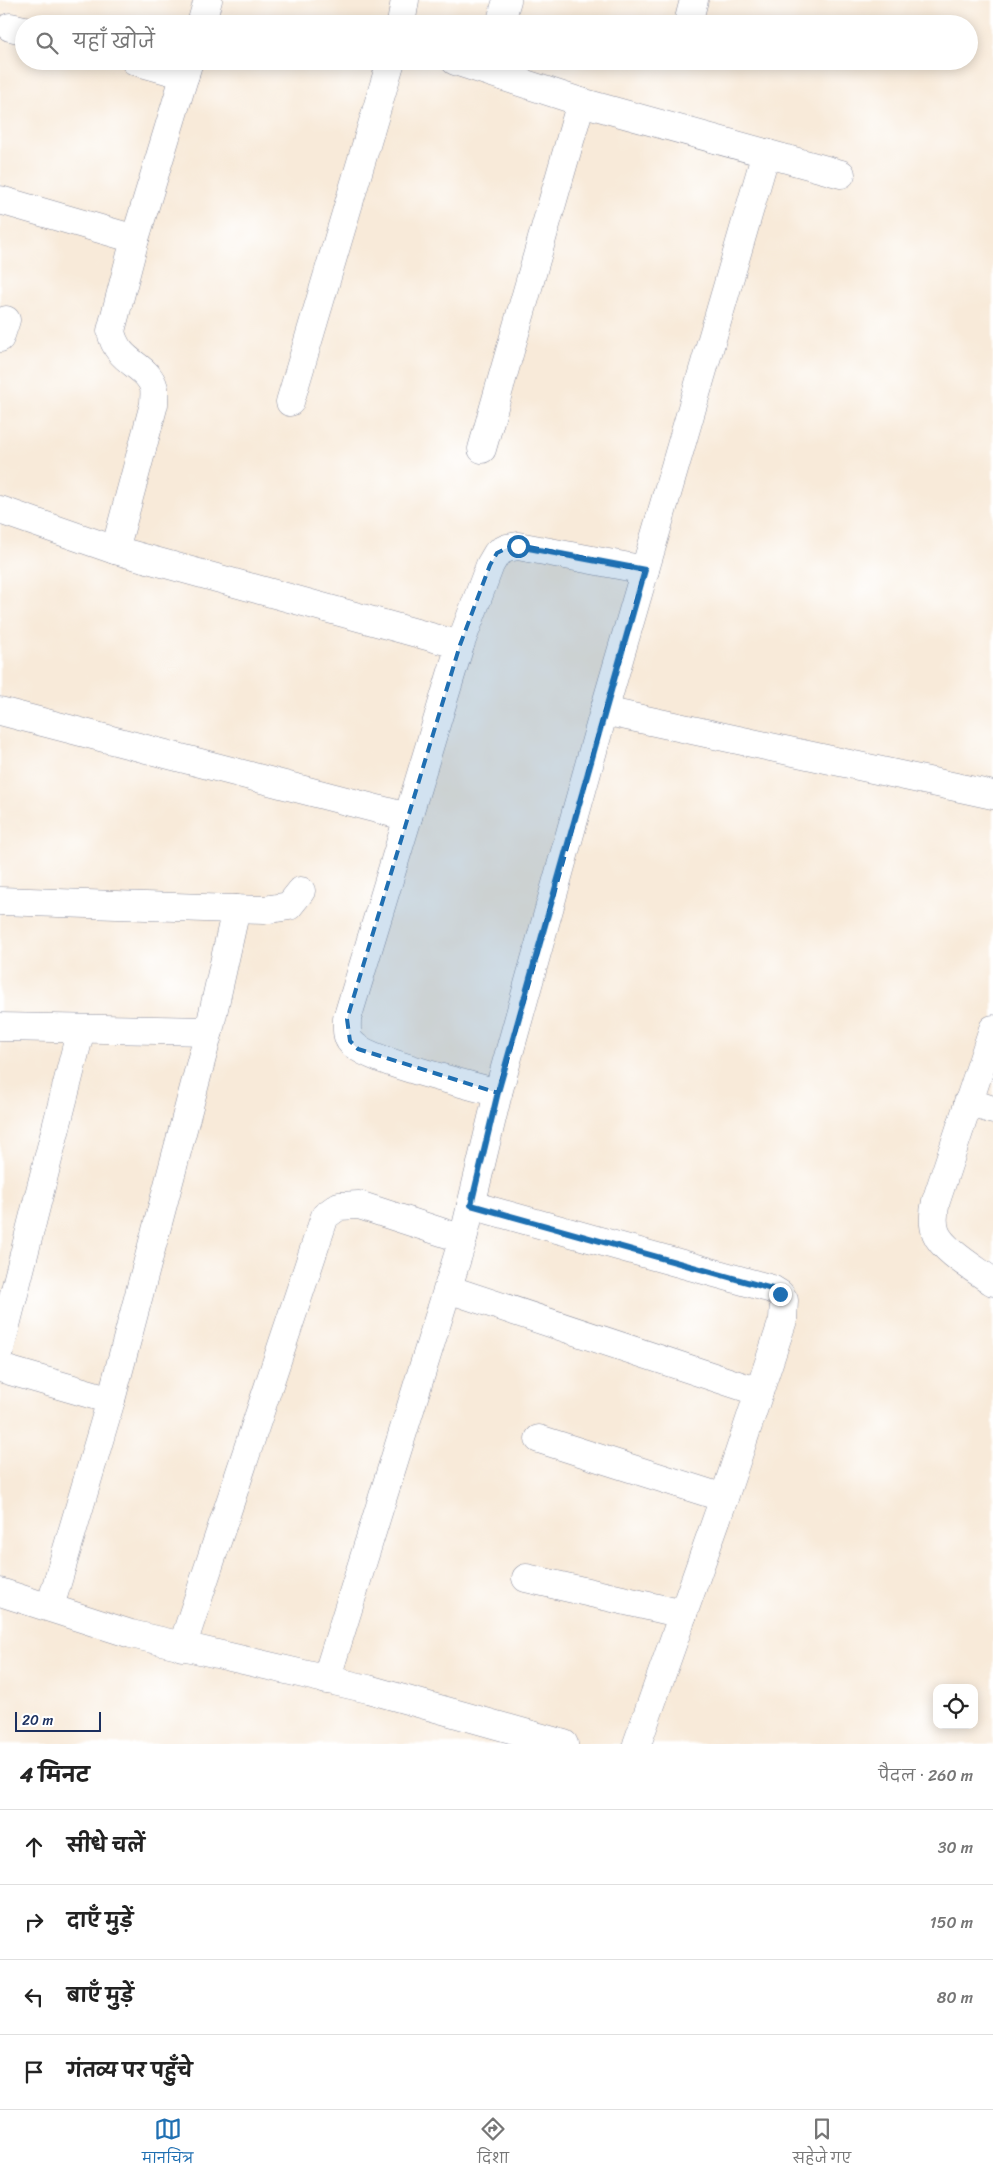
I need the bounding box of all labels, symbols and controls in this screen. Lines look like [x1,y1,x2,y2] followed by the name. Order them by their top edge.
[15,15,978,70] search box
[73,25,155,58] text: यहाँ खोजें
[33,29,61,57] icon: search
[507,535,530,558] route start
[769,1283,792,1306] route end
[933,1684,978,1729] map controls
[933,1684,978,1729] button: locate
[22,1708,53,1733] text: 20 m
[15,1709,101,1732] scale bar
[20,1756,90,1794] text: 4 मिनट
[879,1761,973,1790] text: पैदल · 260 m
[67,1829,145,1862] text: सीधे चलें
[20,1833,48,1861] icon: ahead
[938,1833,973,1862] text: 30 m
[67,1904,133,1937] text: दाएँ मुड़ें
[20,1908,48,1936] icon: right
[930,1908,973,1937] text: 150 m
[67,1979,134,2012] text: बाएँ मुड़ें
[20,1983,48,2011] icon: left
[937,1983,973,2012] text: 80 m
[67,2054,192,2087] text: गंतव्य पर पहुँचे
[20,2058,48,2086] icon: arrive
[142,2115,193,2174] tab: मानचित्र
[477,2115,509,2174] tab: दिशा
[793,2115,851,2174] tab: सहेजे गए

